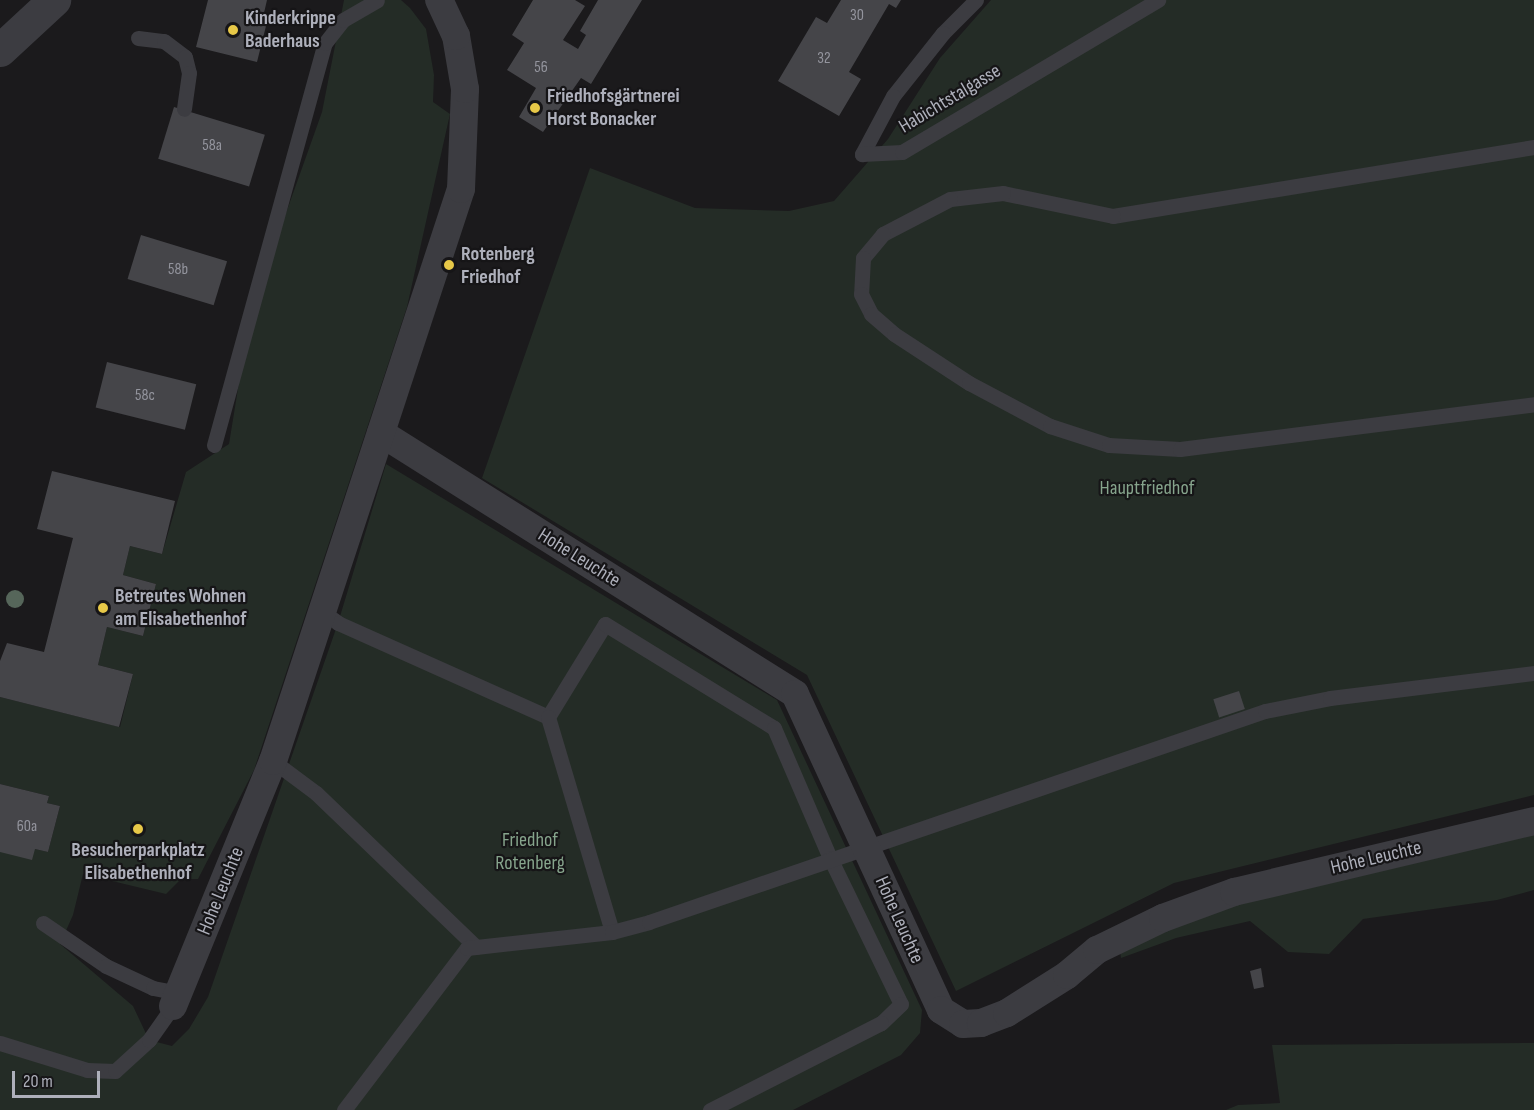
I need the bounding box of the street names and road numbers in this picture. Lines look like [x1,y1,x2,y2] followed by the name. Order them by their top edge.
[895,59,1005,139] street label: Habichtstalgasse
[533,523,625,593] street label: Hohe Leuchte
[1328,836,1424,880] street label: Hohe Leuchte
[193,844,249,938] street label: Hohe Leuchte
[869,873,929,967] street label: Hohe Leuchte

